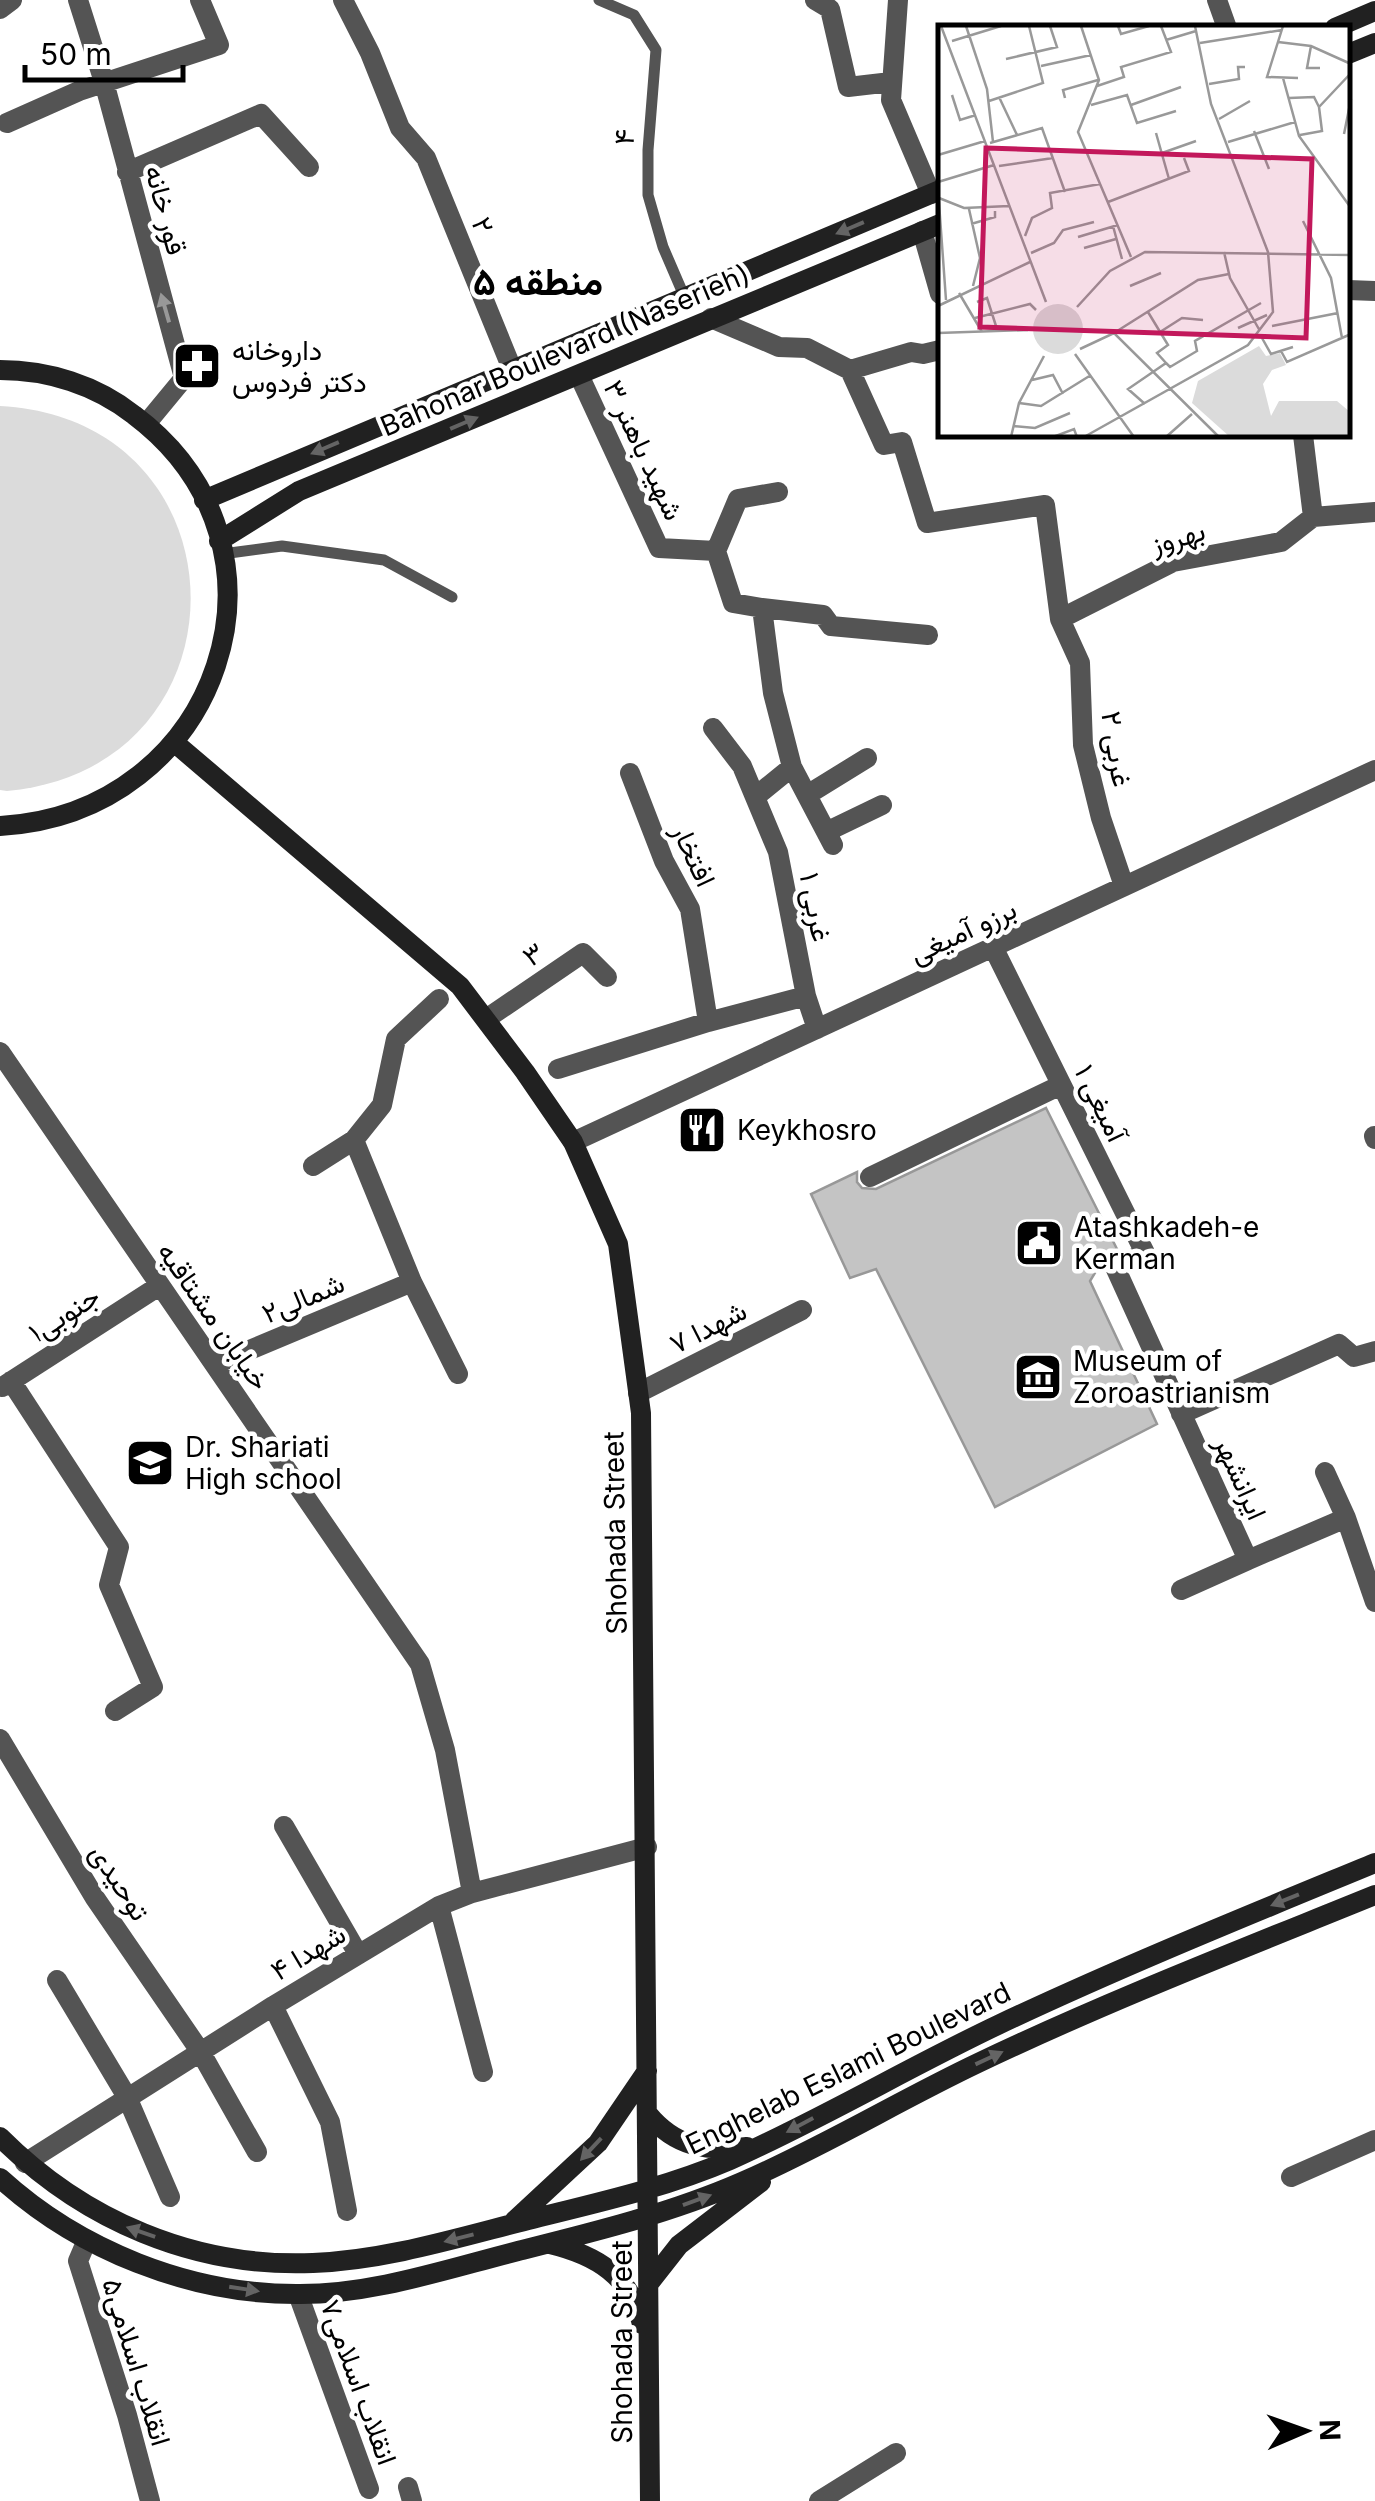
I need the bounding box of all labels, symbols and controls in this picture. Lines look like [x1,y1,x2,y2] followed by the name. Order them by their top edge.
[25,20,182,82] scale bar
[938,25,1350,438] inset map
[40,36,112,72] text: 50 m
[607,128,641,146] street label: ۴
[137,161,194,259] street label: قور خانه
[464,212,502,238] street label: ۲
[835,220,865,236] one-way arrow
[375,257,755,443] street label: Bahonar Boulevard (Naserieh)
[473,258,603,304] district label: منطقه ۵
[156,292,172,323] one-way arrow
[232,333,367,400] place label: داروخانه دکتر فردوس
[171,340,223,392] pharmacy icon: داروخانه دکتر فردوس
[596,375,691,526] street label: شهید باهنر ۳
[449,415,479,431] one-way arrow
[310,441,340,457] one-way arrow
[1146,513,1209,562] street label: بهروز
[1093,709,1140,789] street label: ۲ غربی
[663,817,723,892] street label: افتخار
[792,870,839,945] street label: ۱ غربی
[904,892,1022,971] street label: برزو آمیغی
[516,935,550,973] street label: ۳
[1068,1059,1135,1149] street label: آمیغی ۱
[676,1104,728,1156] restaurant icon: Keykhosro
[737,1113,877,1147] place label: Keykhosro
[1074,1210,1259,1276] place label: Atashkadeh-e Kerman
[1013,1217,1065,1269] public building icon: Atashkadeh-e Kerman
[151,1235,277,1397] street label: خیابان مشتاقیه
[257,1265,349,1331] street label: شمالی۲
[22,1279,106,1350] street label: جنوبی۱
[664,1293,753,1362] street label: شهدا ۷
[1073,1344,1270,1410] place label: Museum of Zoroastrianism
[1012,1351,1064,1403] museum icon: Museum of Zoroastrianism
[185,1430,342,1496] place label: Dr. Shariati High school
[1206,1430,1274,1525] street label: ایرانشهر
[596,1431,634,1635] street label: Shohada Street
[124,1437,176,1489] school or university icon: Dr. Shariati High school
[82,1837,157,1927] street label: توحیدی
[1270,1893,1300,1909] one-way arrow
[264,1916,352,1988] street label: شهدا ۴
[680,1974,1016,2162] street label: Enghelab Eslami Boulevard
[974,2050,1004,2066] one-way arrow
[785,2116,814,2133] one-way arrow
[581,2136,603,2161] one-way arrow
[682,2192,712,2207] one-way arrow
[125,2223,155,2238] one-way arrow
[443,2231,474,2246] one-way arrow
[605,2240,639,2444] street label: Shohada Street
[95,2274,179,2450] street label: انقلاب اسلامی۵
[229,2282,260,2297] one-way arrow
[313,2295,405,2469] street label: انقلاب اسلامی۷
[1255,2381,1355,2481] north arrow
[1313,2419,1347,2441] text: N

